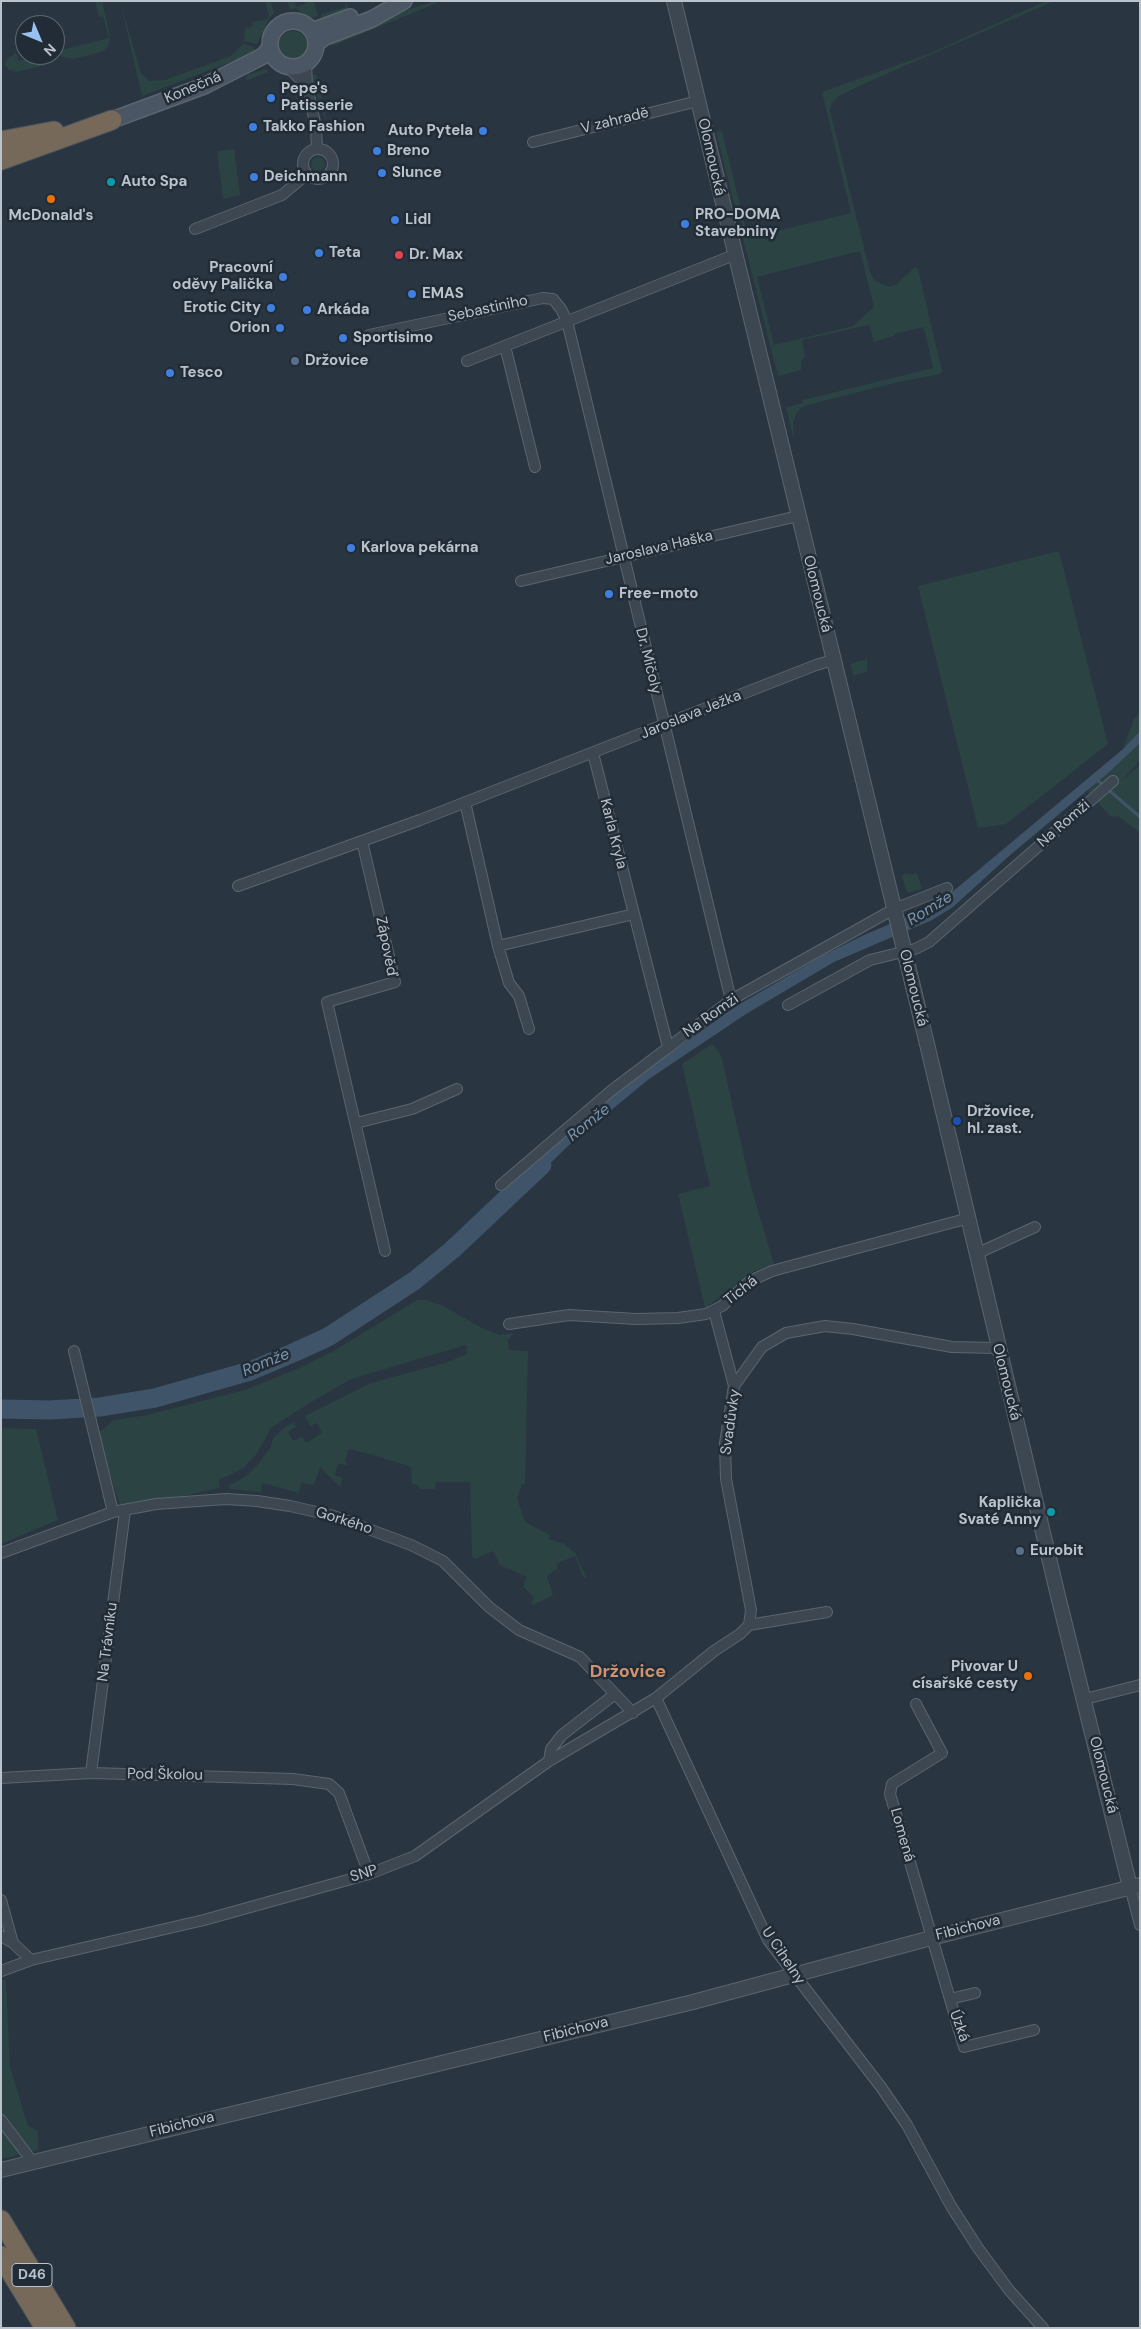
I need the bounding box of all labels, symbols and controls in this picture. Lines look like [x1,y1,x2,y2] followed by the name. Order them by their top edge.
[15,15,65,65] north arrow
[40,40,60,60] text: N
[162,68,224,108] street label: Konečná
[281,80,353,115] place label: Pepe's Patisserie
[265,92,277,104] marker: Pepe's Patisserie
[579,104,651,138] street label: V zahradě
[693,117,729,197] street label: Olomoucká
[263,118,365,136] place label: Takko Fashion
[247,121,259,133] marker: Takko Fashion
[388,122,473,140] place label: Auto Pytela
[477,125,489,137] marker: Auto Pytela
[387,142,430,160] place label: Breno
[371,145,383,157] marker: Breno
[392,164,442,182] place label: Slunce
[376,167,388,179] marker: Slunce
[264,168,348,186] place label: Deichmann
[248,171,260,183] marker: Deichmann
[121,173,187,191] place label: Auto Spa
[105,176,117,188] marker: Auto Spa
[45,193,57,205] marker: McDonald's
[695,206,780,241] place label: PRO-DOMA Stavebniny
[9,207,93,225] place label: McDonald's
[405,211,431,229] place label: Lidl
[389,214,401,226] marker: Lidl
[679,218,691,230] marker: PRO-DOMA Stavebniny
[329,244,361,262] place label: Teta
[409,246,463,264] place label: Dr. Max
[313,247,325,259] marker: Teta
[393,249,405,261] marker: Dr. Max
[172,259,273,294] place label: Pracovní oděvy Palička
[277,271,289,283] marker: Pracovní oděvy Palička
[422,285,464,303] place label: EMAS
[406,288,418,300] marker: EMAS
[446,292,530,326] street label: Sebastiniho
[183,299,261,317] place label: Erotic City
[317,301,370,319] place label: Arkáda
[265,302,277,314] marker: Erotic City
[301,304,313,316] marker: Arkáda
[230,319,270,337] place label: Orion
[274,322,286,334] marker: Orion
[353,329,433,347] place label: Sportisimo
[337,332,349,344] marker: Sportisimo
[305,352,369,370] place label: Držovice
[289,355,301,367] marker: Držovice
[180,364,223,382] place label: Tesco
[164,367,176,379] marker: Tesco
[603,527,715,569] street label: Jaroslava Haška
[361,539,479,557] place label: Karlova pekárna
[345,542,357,554] marker: Karlova pekárna
[799,554,835,634] street label: Olomoucká
[619,585,698,603] place label: Free-moto
[603,588,615,600] marker: Free-moto
[631,626,665,696] street label: Dr. Mičoly
[638,687,744,743] street label: Jaroslava Ježka
[1034,796,1094,852] street label: Na Romži
[596,797,630,871] street label: Karla Kryla
[904,888,956,930] water label: Romže
[371,915,401,979] street label: Zápověď
[895,948,931,1028] street label: Olomoucká
[680,990,742,1042] street label: Na Romži
[564,1100,614,1146] water label: Romže
[967,1103,1034,1138] place label: Držovice, hl. zast.
[951,1115,963,1127] marker: Držovice, hl. zast.
[721,1272,761,1310] street label: Tichá
[988,1342,1024,1422] street label: Olomoucká
[239,1345,293,1381] water label: Romže
[717,1388,745,1456] street label: Svadůvky
[958,1494,1041,1529] place label: Kaplička Svaté Anny
[313,1503,375,1539] street label: Gorkého
[1045,1506,1057,1518] marker: Kaplička Svaté Anny
[1030,1542,1084,1560] place label: Eurobit
[1014,1545,1026,1557] marker: Eurobit
[94,1601,122,1683] street label: Na Trávníku
[912,1658,1018,1693] place label: Pivovar U císařské cesty
[590,1661,666,1683] district label: Držovice
[1022,1670,1034,1682] marker: Pivovar U císařské cesty
[1085,1735,1121,1815] street label: Olomoucká
[127,1765,203,1785] street label: Pod Školou
[886,1806,918,1864] street label: Lomená
[348,1861,380,1887] street label: SNP
[934,1911,1002,1945] street label: Fibichova
[757,1924,809,1988] street label: U Cihelny
[945,2008,973,2044] street label: Úzká
[542,2013,610,2047] street label: Fibichova
[148,2108,216,2142] street label: Fibichova
[12,2264,52,2286] road number: D46

